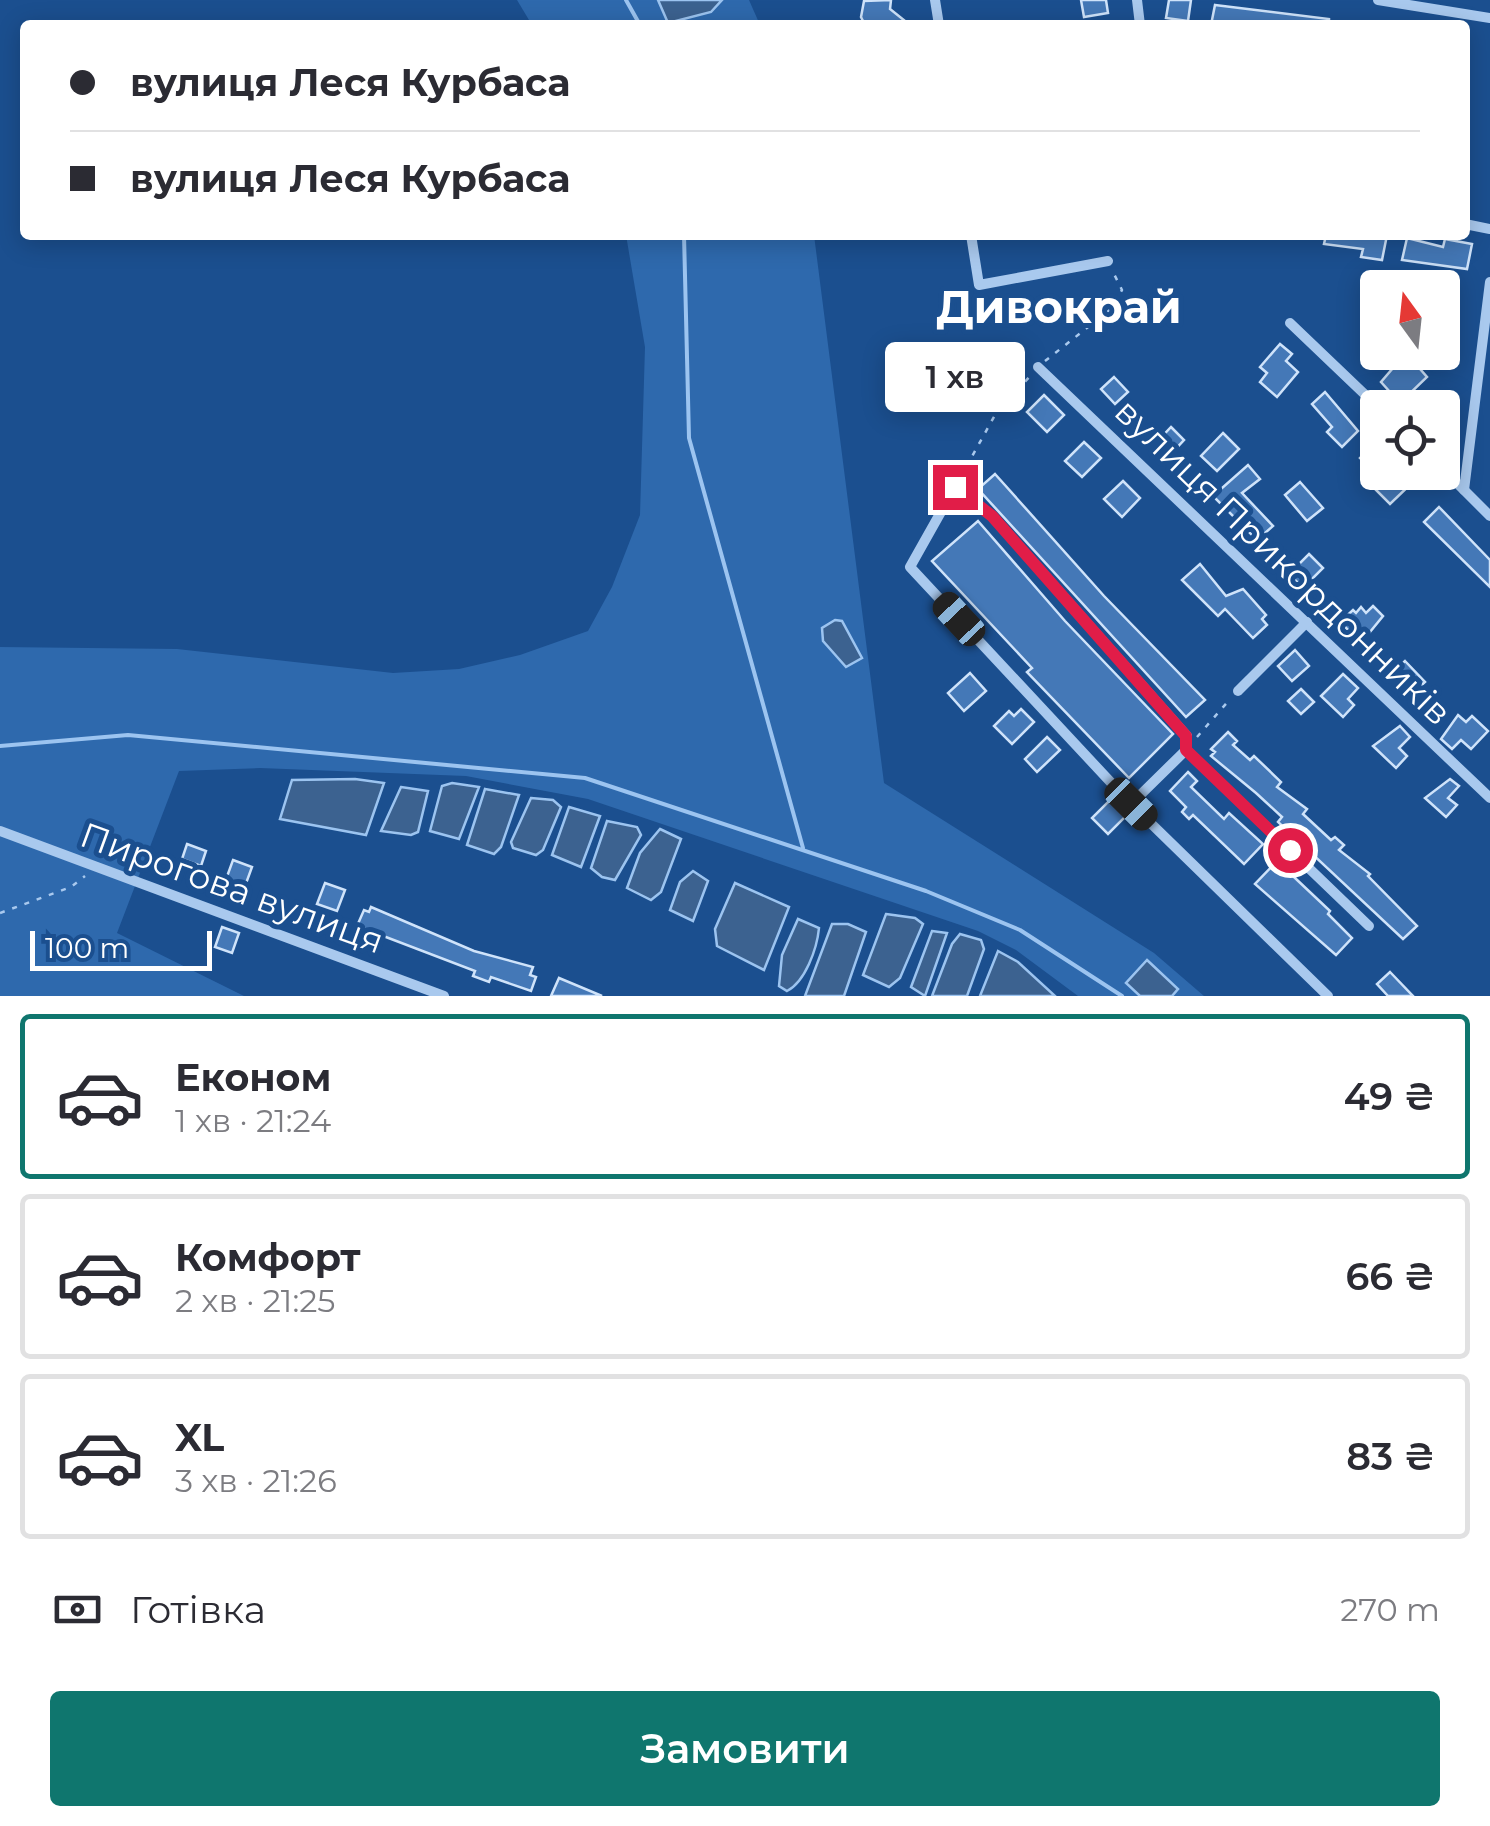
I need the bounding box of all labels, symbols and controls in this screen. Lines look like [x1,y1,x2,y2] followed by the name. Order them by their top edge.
[130,59,571,106] text: вулиця Леся Курбаса
[130,155,571,202] text: вулиця Леся Курбаса
[1360,270,1460,370] north arrow
[1360,270,1460,490] map controls
[936,279,1182,334] district label: Дивокрай
[885,342,1025,412] callout: 1 хв
[926,357,984,396] text: 1 хв
[1106,390,1460,734] street label: вулиця Прикордонників
[1360,390,1460,490] button: locate
[933,465,978,510] route end
[928,587,990,651] car
[1099,772,1163,836] car
[75,813,390,962] street label: Пирогова вулиця
[1268,828,1313,873] route start
[30,926,212,970] scale bar
[45,931,129,965] text: 100 m
[55,1052,145,1142] icon: car
[175,1054,331,1101] text: Економ
[1344,1073,1435,1120] text: 49 ₴
[175,1101,331,1140] text: 1 хв · 21:24
[55,1232,145,1322] icon: car
[175,1234,361,1281] text: Комфорт
[1346,1253,1435,1300] text: 66 ₴
[175,1281,335,1320] text: 2 хв · 21:25
[55,1412,145,1502] icon: car
[175,1414,224,1461] text: XL
[1346,1433,1435,1480] text: 83 ₴
[175,1461,337,1500] text: 3 хв · 21:26
[50,1582,105,1637] icon: cash
[130,1586,266,1633] text: Готівка
[1340,1590,1440,1629] text: 270 m
[50,1691,1440,1806] button: Замовити

